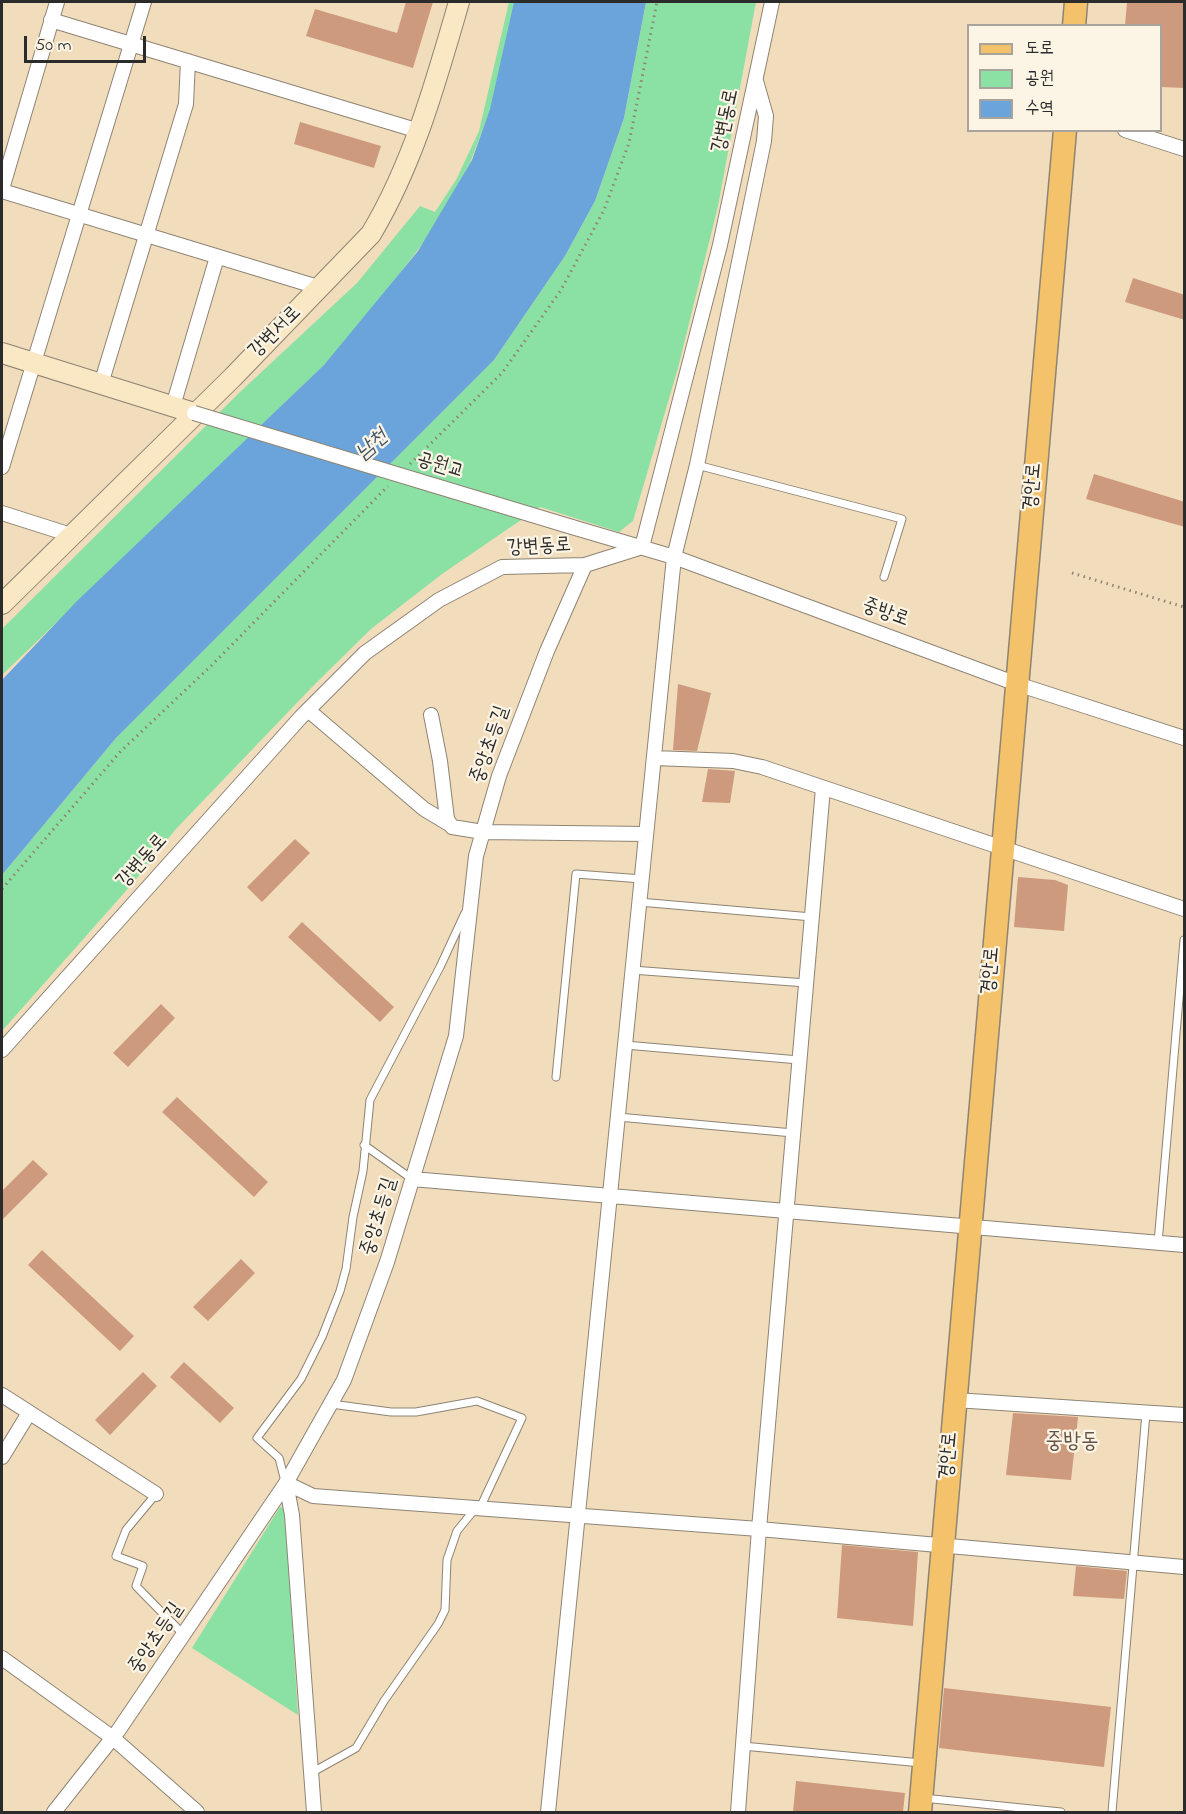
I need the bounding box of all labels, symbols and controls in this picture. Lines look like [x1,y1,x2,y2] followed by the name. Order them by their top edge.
[27,24,148,62] scale bar
[967,24,1162,132] legend
[35,33,72,59] text: 50 m
[1025,36,1054,62] text: 도로
[1025,66,1054,92] text: 공원
[709,87,745,155] street label: 강변동로
[1025,96,1054,122] text: 수역
[245,302,307,364] street label: 강변서로
[352,425,394,467] water label: 남천
[413,448,467,486] street label: 공원교
[1020,462,1048,512] street label: 경안로
[506,534,572,562] street label: 강변동로
[858,594,912,634] street label: 중방로
[467,703,515,787] street label: 중앙초등길
[113,830,173,894] street label: 강변동로
[978,946,1006,996] street label: 경안로
[357,1175,403,1259] street label: 중앙초등길
[1045,1430,1099,1456] district label: 중방동
[936,1431,964,1481] street label: 경안로
[125,1599,189,1679] street label: 중앙초등길

